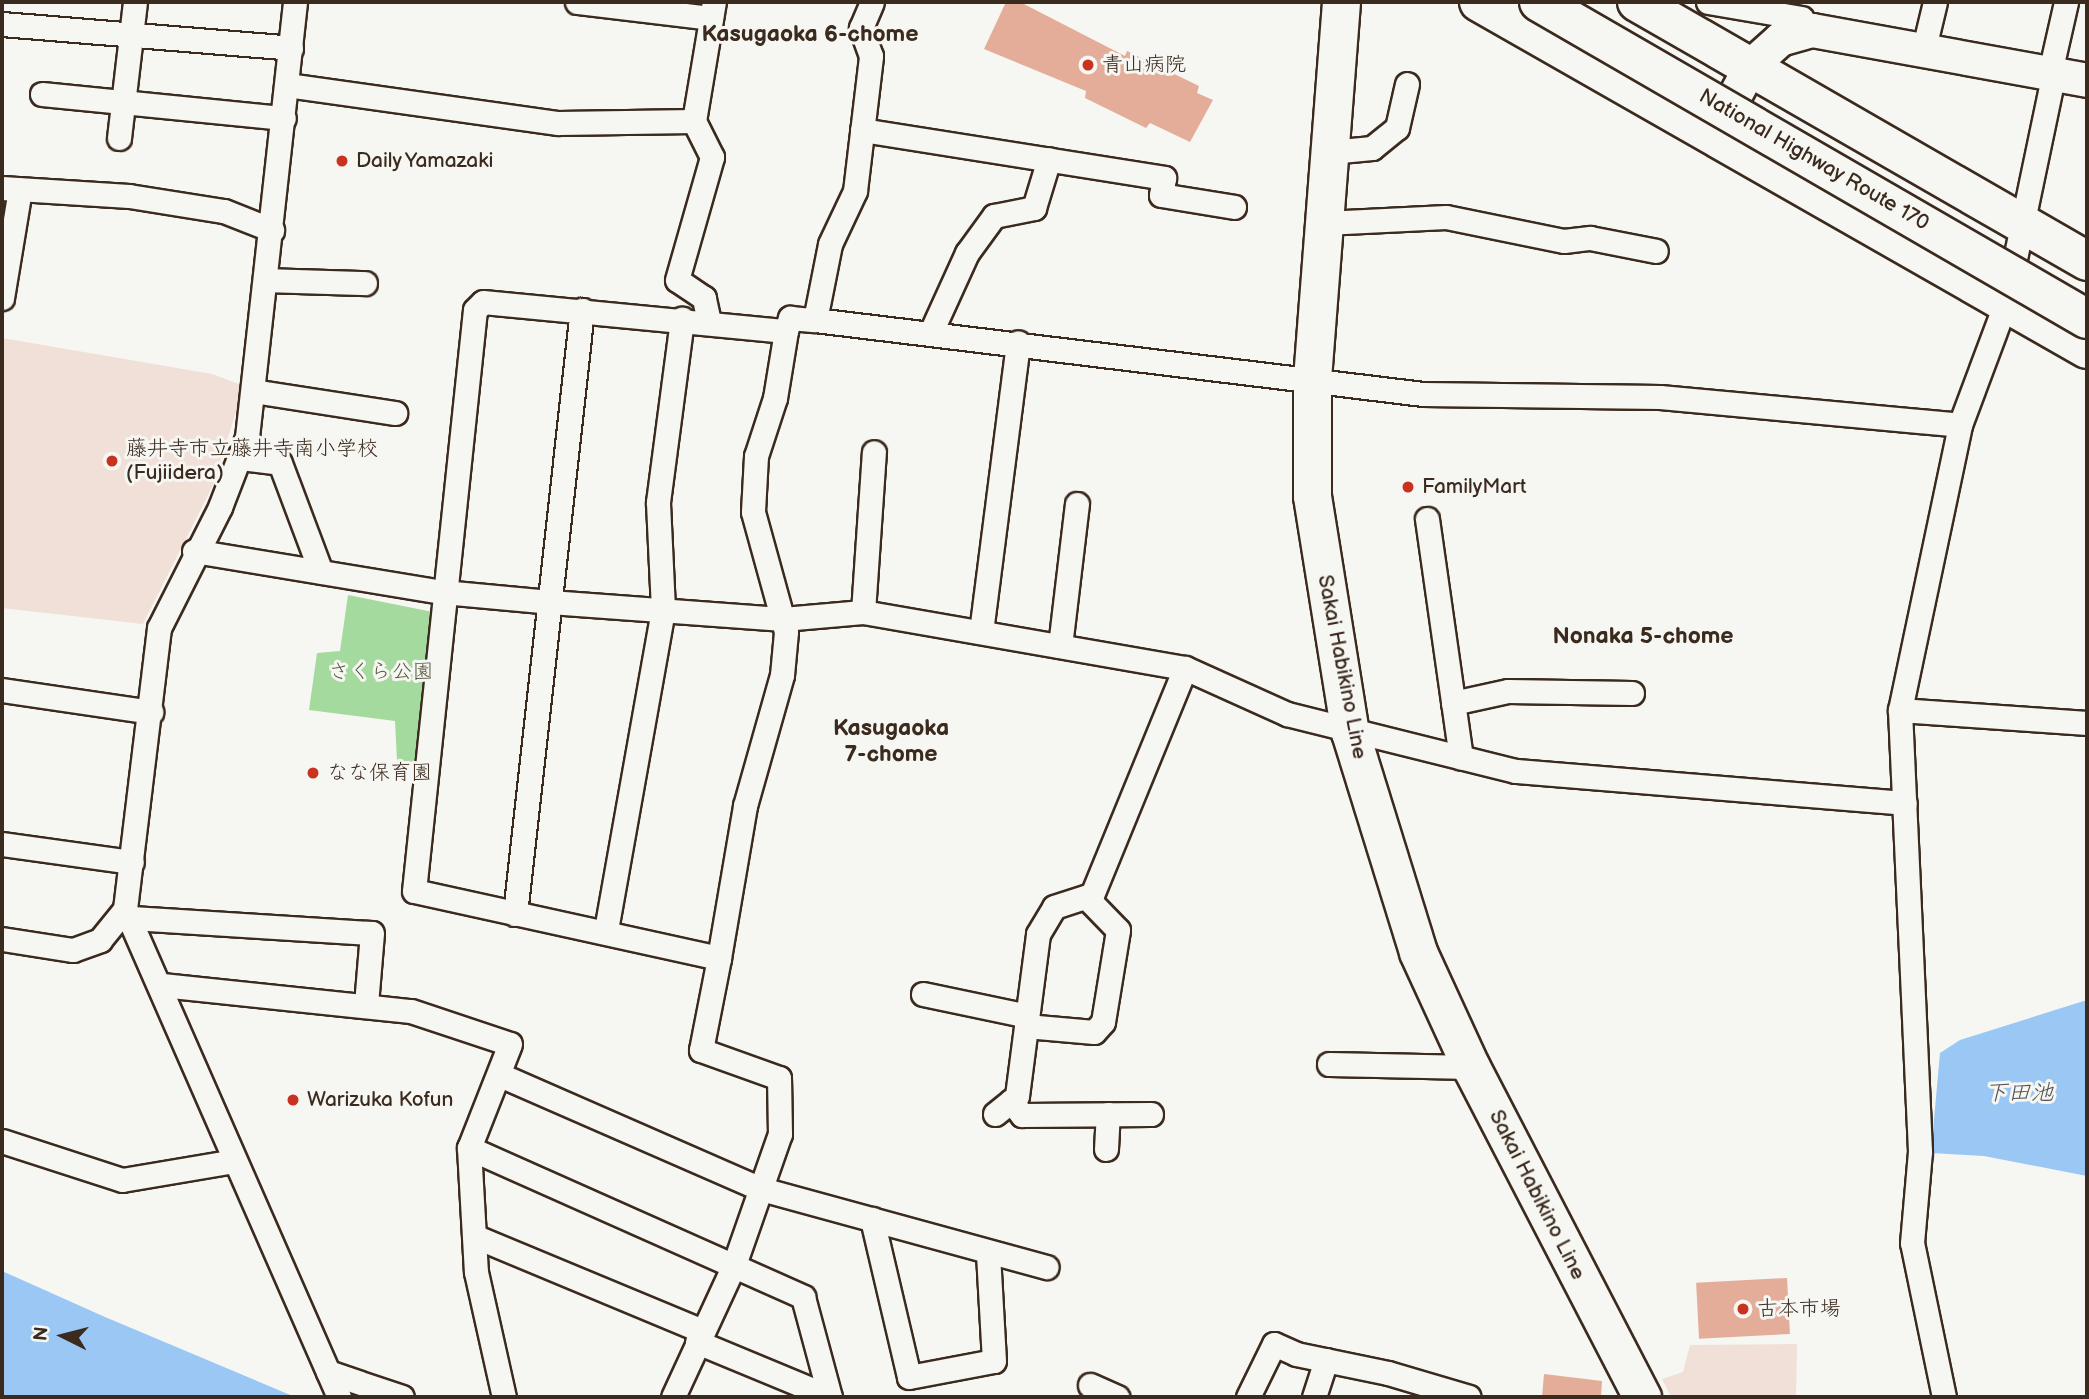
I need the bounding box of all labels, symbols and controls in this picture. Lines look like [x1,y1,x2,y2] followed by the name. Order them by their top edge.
[702,20,918,48] district label: Kasugaoka 6-chome
[1102,52,1186,78] place label: 青山病院
[1080,57,1096,73] marker: 青山病院
[1694,83,1934,237] street label: National Highway Route 170
[356,148,496,174] place label: Daily Yamazaki
[334,153,350,169] marker: Daily Yamazaki
[126,436,378,486] place label: 藤井寺市立藤井寺南小学校 (Fujiidera)
[104,453,120,469] marker: 藤井寺市立藤井寺南小学校 (Fujiidera)
[1422,474,1526,500] place label: FamilyMart
[1400,479,1416,495] marker: FamilyMart
[1312,573,1372,761] street label: Sakai Habikino Line
[1552,622,1734,650] district label: Nonaka 5-chome
[329,659,433,685] park label: さくら公園
[833,714,949,768] district label: Kasugaoka 7-chome
[327,760,432,786] place label: なな保育園
[305,765,321,781] marker: なな保育園
[1985,1079,2053,1107] water label: 下田池
[307,1087,453,1113] place label: Warizuka Kofun
[285,1092,301,1108] marker: Warizuka Kofun
[1483,1106,1591,1284] street label: Sakai Habikino Line
[1757,1296,1841,1322] place label: 古本市場
[28,1301,98,1371] north arrow
[1735,1301,1751,1317] marker: 古本市場
[29,1325,54,1342] text: N

